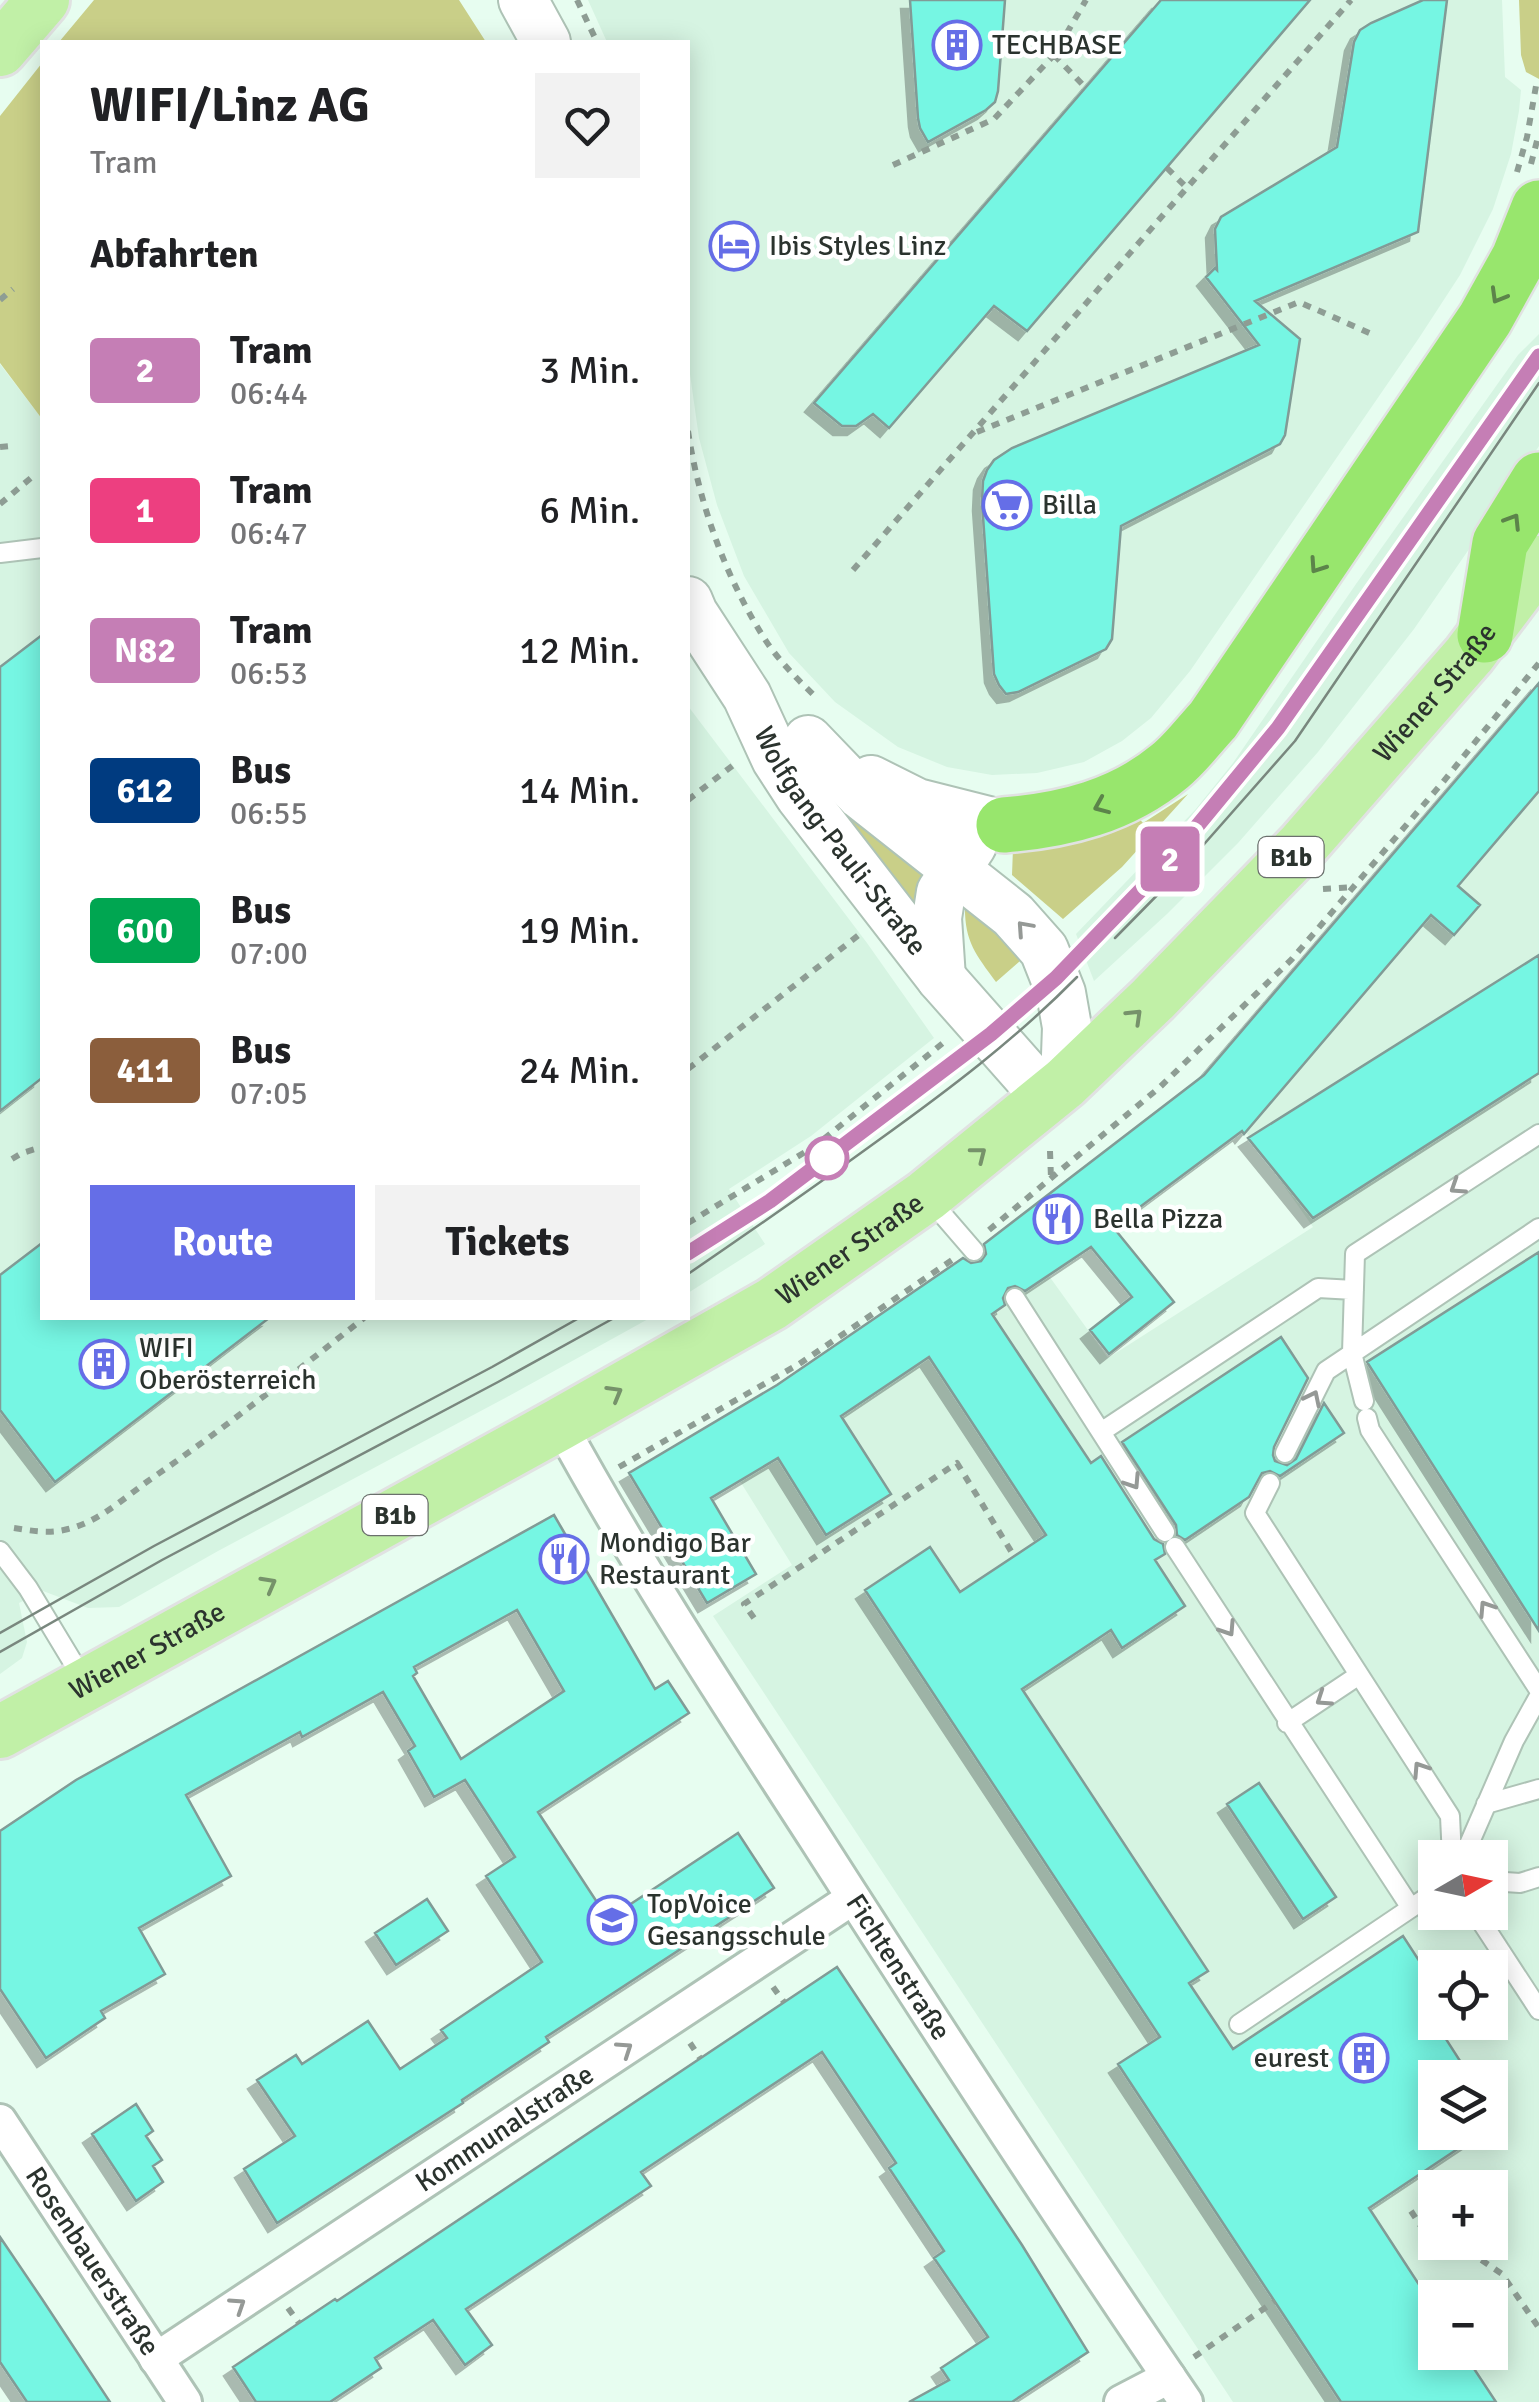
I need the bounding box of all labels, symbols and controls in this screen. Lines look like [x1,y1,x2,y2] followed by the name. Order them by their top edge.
[931,19,983,71] building icon: TECHBASE
[992,28,1123,62] place label: TECHBASE
[535,73,640,178] button: heart
[90,76,370,135] text: WIFI/Linz AG
[90,143,157,182] text: Tram
[708,220,760,272] hotel icon: Ibis Styles Linz
[769,229,946,263] place label: Ibis Styles Linz
[90,231,259,278] text: Abfahrten
[1491,285,1510,303] one-way arrow
[230,327,313,374] text: Tram
[539,347,640,394] text: 3 Min.
[136,349,154,392] text: 2
[230,374,308,413] text: 06:44
[230,467,313,514] text: Tram
[981,479,1033,531] supermarket icon: Billa
[539,487,640,534] text: 6 Min.
[1042,488,1097,522] place label: Billa
[136,489,154,532] text: 1
[230,514,308,553] text: 06:47
[1501,514,1520,532] one-way arrow
[1311,555,1329,574] one-way arrow
[230,607,313,654] text: Tram
[1366,617,1504,769] street label: Wiener Straße
[519,627,640,674] text: 12 Min.
[114,629,176,672] text: N82
[230,654,308,693] text: 06:53
[746,721,934,962] street label: Wolfgang-Pauli-Straße
[230,747,291,794] text: Bus
[519,767,640,814] text: 14 Min.
[117,769,173,812] text: 612
[230,794,308,833] text: 06:55
[1094,794,1112,814] one-way arrow
[1138,826,1202,892] line badge: 2
[1258,837,1324,877] road number: B1b
[1161,838,1179,881] text: 2
[230,887,291,934] text: Bus
[519,907,640,954] text: 19 Min.
[117,909,173,952] text: 600
[1018,921,1036,940] one-way arrow
[230,934,308,973] text: 07:00
[1123,1010,1142,1028] one-way arrow
[230,1027,291,1074] text: Bus
[519,1047,640,1094] text: 24 Min.
[117,1049,173,1092] text: 411
[230,1074,308,1113] text: 07:05
[806,1137,848,1179] unlabelled marker
[967,1149,985,1166] one-way arrow
[1450,1175,1468,1194] one-way arrow
[90,1185,355,1300] button: Route
[375,1185,640,1300] button: Tickets
[770,1186,930,1313] street label: Wiener Straße
[1032,1193,1084,1245] restaurant icon: Bella Pizza
[1093,1202,1223,1236] place label: Bella Pizza
[139,1331,316,1397] place label: WIFI Oberösterreich
[78,1338,130,1390] building icon: WIFI Oberösterreich
[605,1386,623,1406] one-way arrow
[1301,1390,1321,1408] one-way arrow
[1121,1472,1140,1490] one-way arrow
[362,1495,428,1535] road number: B1b
[599,1526,751,1592] place label: Mondigo Bar Restaurant
[538,1533,590,1585] restaurant icon: Mondigo Bar Restaurant
[259,1576,277,1596] one-way arrow
[63,1595,231,1707] street label: Wiener Straße
[1479,1601,1498,1619] one-way arrow
[1215,1619,1234,1637] one-way arrow
[1316,1686,1334,1705] one-way arrow
[1413,1762,1432,1780] one-way arrow
[1418,1840,1508,1930] north arrow
[1418,1840,1508,2370] map controls
[647,1887,826,1953] place label: TopVoice Gesangsschule
[838,1888,958,2047] street label: Fichtenstraße
[586,1894,638,1946] school or university icon: TopVoice Gesangsschule
[1418,1950,1508,2040] button: locate
[1338,2032,1390,2084] building icon: eurest
[1254,2041,1329,2075] place label: eurest
[615,2042,633,2061] one-way arrow
[409,2057,600,2200] street label: Kommunalstraße
[1418,2060,1508,2150] button: layers
[18,2160,167,2362] street label: Rosenbauerstraße
[1418,2170,1508,2260] button: +
[1418,2280,1508,2370] button: −
[226,2299,245,2317] one-way arrow

